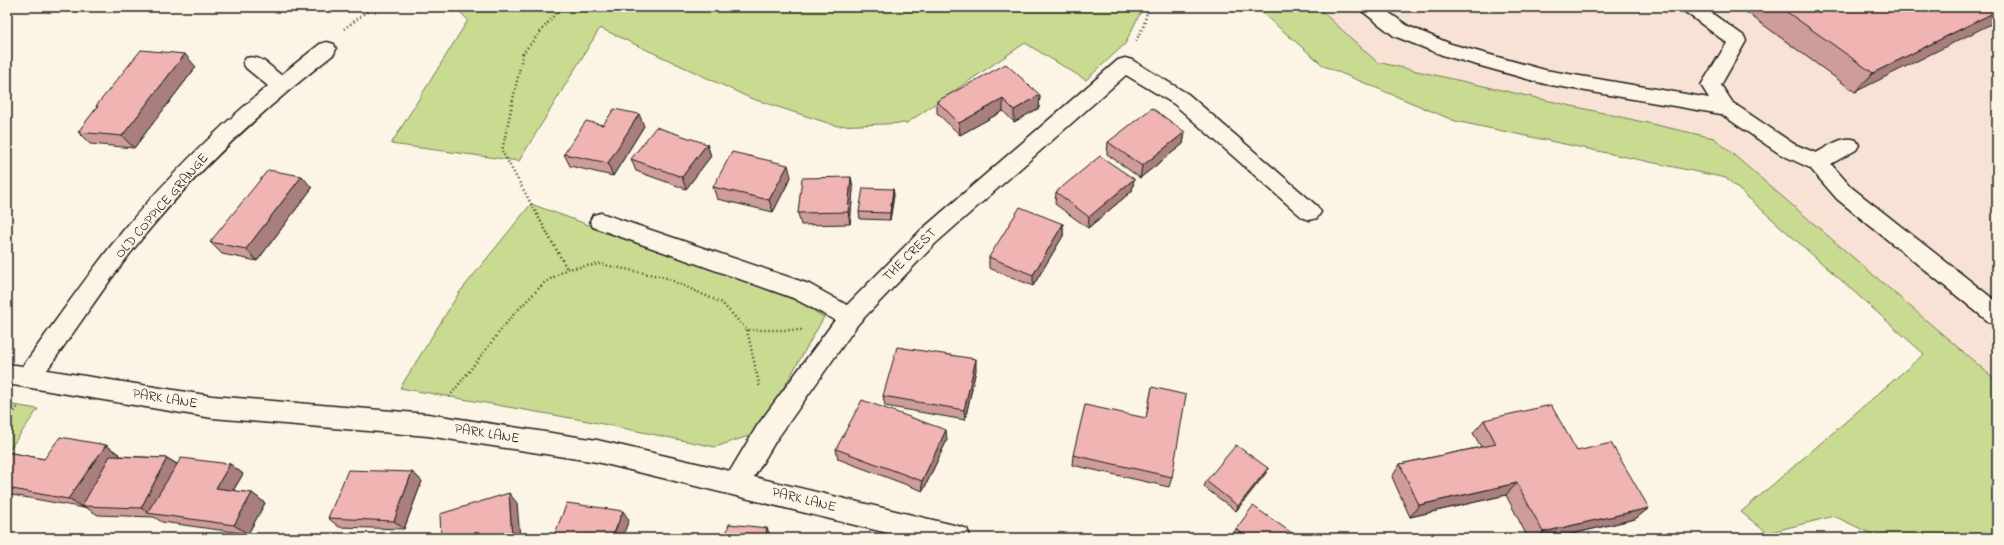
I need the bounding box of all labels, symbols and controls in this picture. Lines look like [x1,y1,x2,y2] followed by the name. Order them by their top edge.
[110,149,214,263] street label: OLD COPPICE GRANGE
[878,223,942,287] street label: THE CREST
[131,383,199,415] street label: PARK LANE
[453,418,521,450] street label: PARK LANE
[770,482,838,518] street label: PARK LANE

